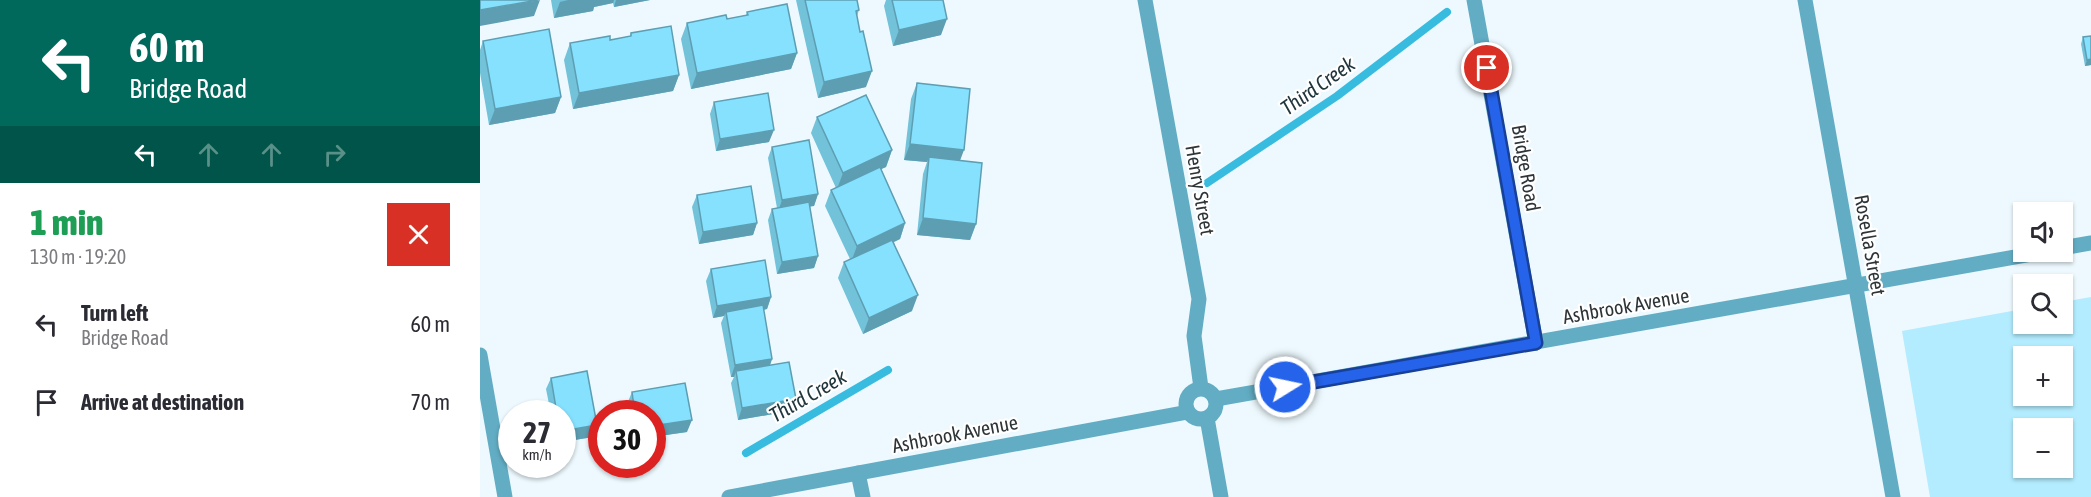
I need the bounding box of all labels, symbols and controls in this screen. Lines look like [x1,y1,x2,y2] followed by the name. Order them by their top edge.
[129,23,204,71] text: 60 m
[30,24,108,102] icon: left
[1461,42,1512,93] pin
[1276,51,1360,119] water label: Third Creek
[1470,51,1503,84] icon: arrive
[129,73,247,104] text: Bridge Road
[1508,123,1545,213] street label: Bridge Road
[129,138,162,171] icon: left
[192,138,225,171] icon: ahead
[255,138,288,171] icon: ahead
[318,138,351,171] icon: right
[1181,143,1220,237] street label: Henry Street
[1850,193,1891,297] street label: Rosella Street
[30,201,104,243] text: 1 min
[2013,202,2073,478] map controls
[2013,202,2073,262] button: sound
[387,203,450,266] button: close
[30,245,126,268] text: 130 m · 19:20
[2013,274,2073,334] button: search
[1561,283,1691,328] street label: Ashbrook Avenue
[81,300,148,326] text: Turn left
[30,308,63,341] icon: left
[410,311,450,337] text: 60 m
[81,326,169,349] text: Bridge Road
[2013,346,2073,406] button: +
[1253,355,1317,419] position arrow
[765,363,851,427] water label: Third Creek
[30,386,63,419] icon: arrive
[81,389,244,415] text: Arrive at destination
[410,389,450,415] text: 70 m
[588,400,666,478] speed limit sign: 30
[890,410,1020,457] street label: Ashbrook Avenue
[523,415,551,449] text: 27
[2013,418,2073,478] button: −
[522,446,552,463] text: km/h

